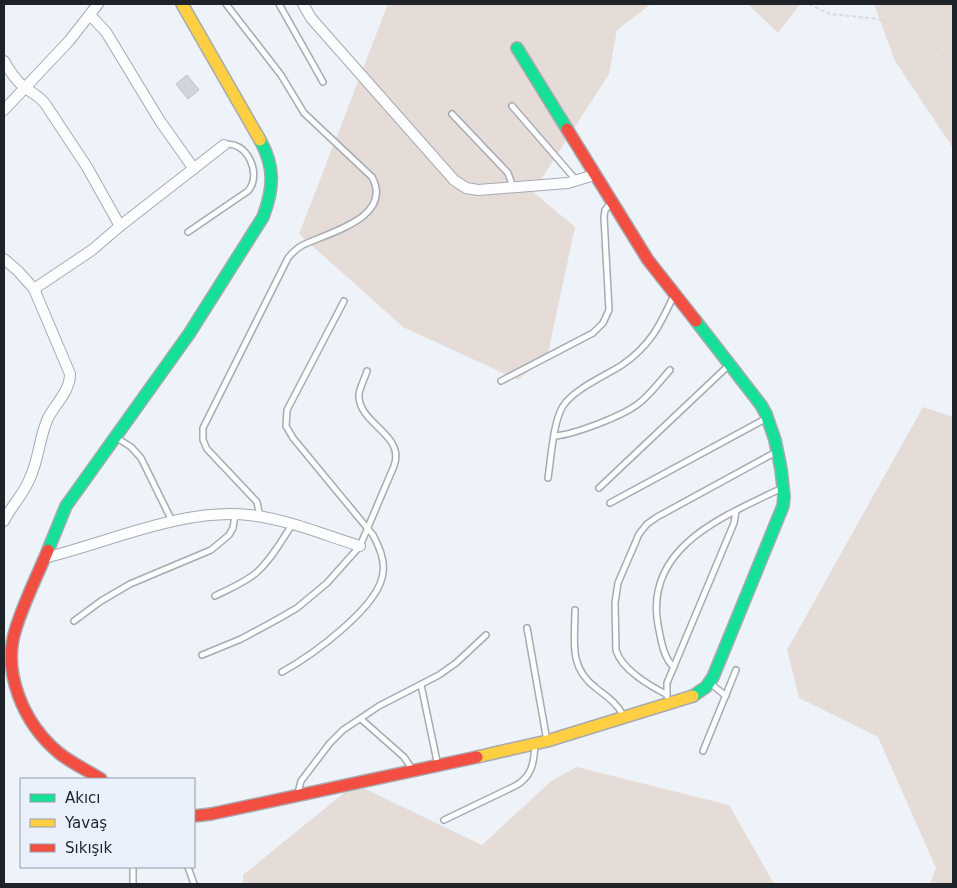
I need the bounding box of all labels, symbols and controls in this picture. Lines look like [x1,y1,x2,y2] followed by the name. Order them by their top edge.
[20,778,195,868] legend
[65,789,101,807] text: Akıcı
[64,814,107,832] text: Yavaş
[65,839,113,857] text: Sıkışık

